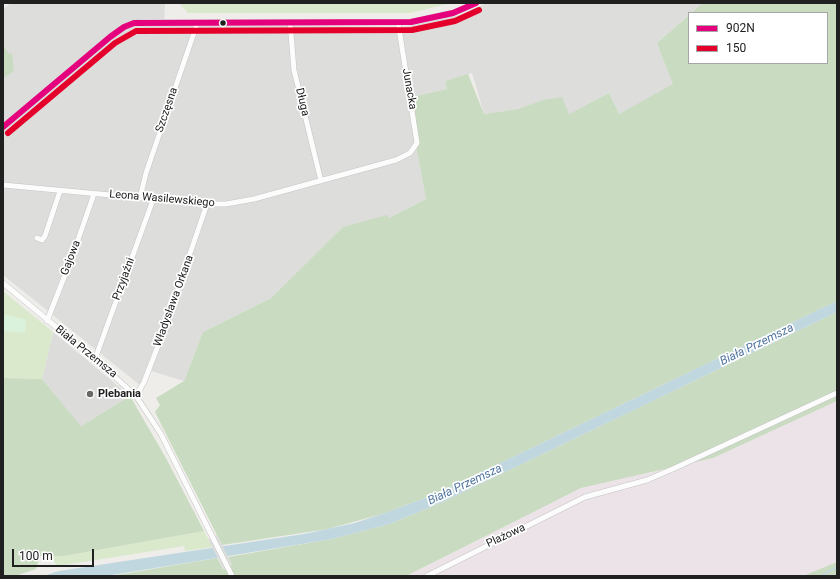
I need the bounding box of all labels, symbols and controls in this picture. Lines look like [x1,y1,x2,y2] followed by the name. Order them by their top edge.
[688,12,828,64] legend
[218,18,228,28] unlabelled marker
[726,21,755,35] text: 902N
[726,41,746,55] text: 150
[399,67,419,111] street label: Junacka
[153,86,181,134] street label: Szczęsna
[292,87,312,117] street label: Długa
[109,188,215,210] street label: Leona Wasilewskiego
[58,239,84,277] street label: Gajowa
[151,253,197,349] street label: Władysława Orkana
[110,256,138,302] street label: Przyjaźni
[718,321,796,369] water label: Biała Przemsza
[52,323,120,381] street label: Biała Przemsza
[98,387,141,401] place label: Plebania
[85,389,95,399] marker: Plebania
[426,462,504,508] water label: Biała Przemsza
[484,521,528,551] street label: Plażowa
[14,541,96,567] scale bar
[19,549,53,563] text: 100 m

